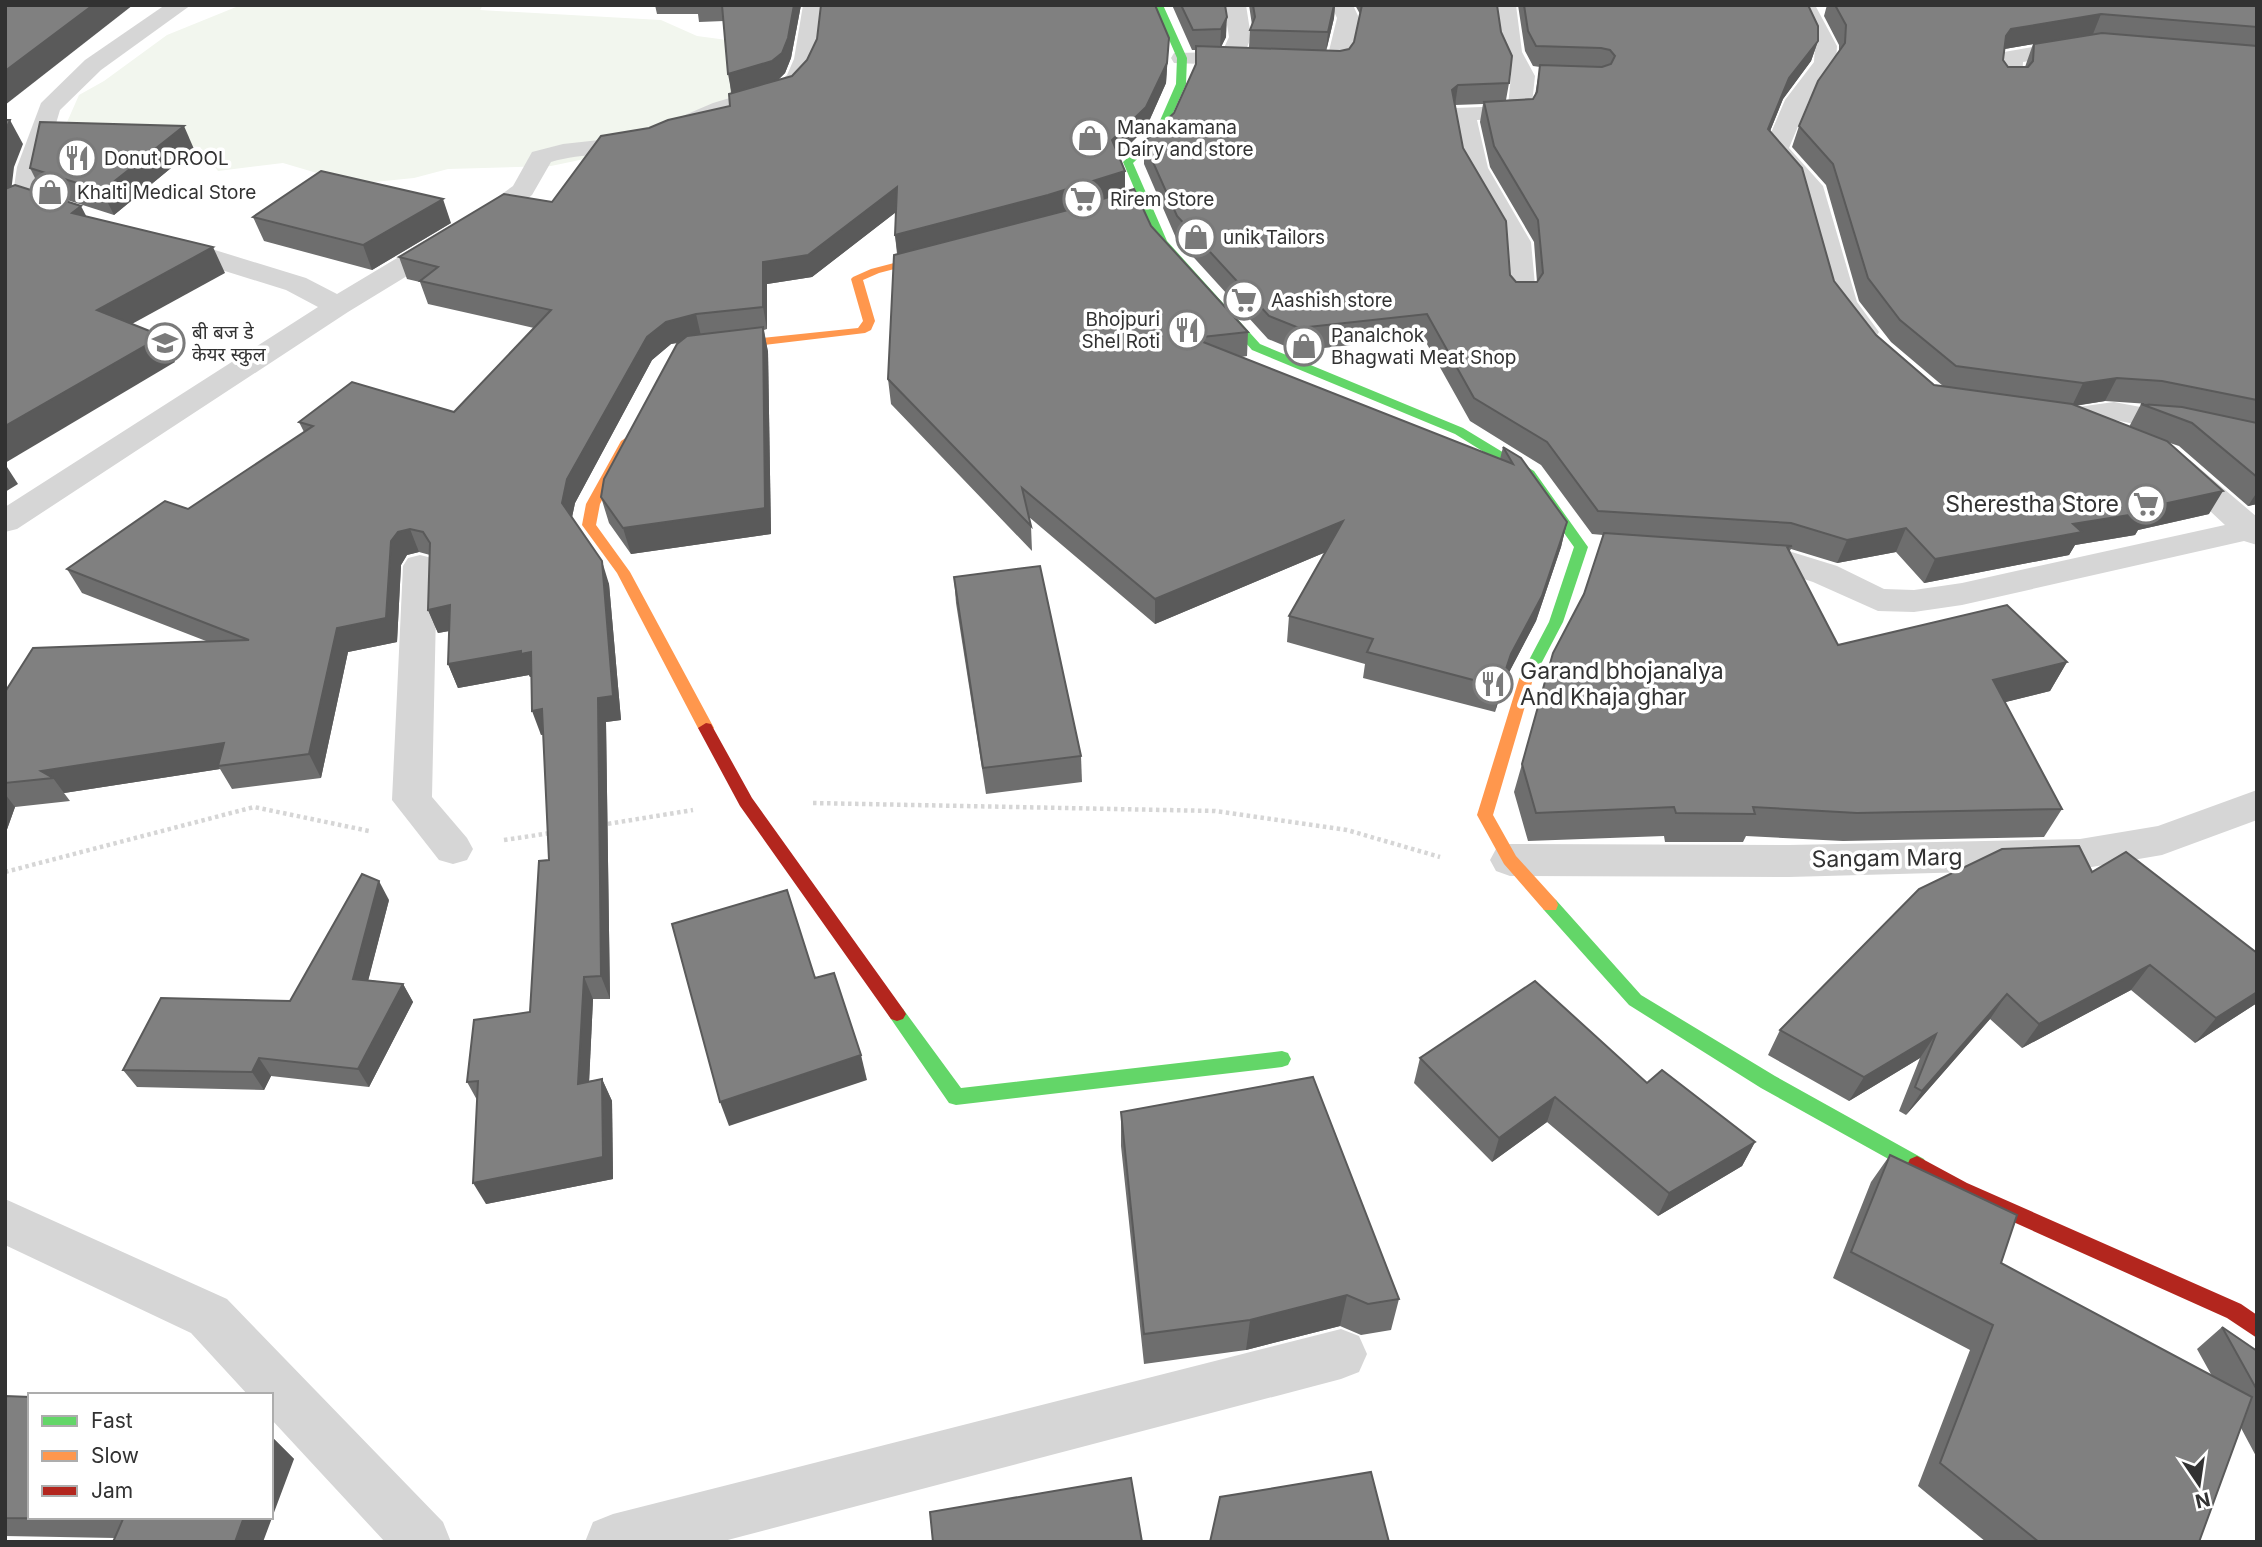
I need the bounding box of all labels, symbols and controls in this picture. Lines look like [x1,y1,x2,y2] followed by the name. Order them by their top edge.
[1117,116,1254,161] place label: Manakamana Dairy and store
[1069,117,1111,159] shop icon: Manakamana Dairy and store
[56,137,98,179] restaurant icon: Donut DROOL
[104,147,229,170] place label: Donut DROOL
[29,171,71,213] shop icon: Khalti Medical Store
[1062,178,1104,220] supermarket icon: Rirem Store
[77,181,256,204] place label: Khalti Medical Store
[1110,188,1214,211] place label: Rirem Store
[1175,216,1217,258] shop icon: unik Tailors
[1223,226,1325,249] place label: unik Tailors
[1223,279,1265,321] supermarket icon: Aashish store
[1271,289,1393,312] place label: Aashish store
[1081,308,1160,353] place label: Bhojpuri Shel Roti
[1166,309,1208,351] restaurant icon: Bhojpuri Shel Roti
[192,321,267,367] place label: बी बज डे केयर स्कुल
[144,322,186,364] school or university icon: बी बज डे केयर स्कुल
[1331,324,1516,369] place label: Panalchok Bhagwati Meat Shop
[1283,325,1325,367] shop icon: Panalchok Bhagwati Meat Shop
[2125,483,2167,525] supermarket icon: Sherestha Store
[1945,490,2119,518] place label: Sherestha Store
[1520,657,1724,711] place label: Garand bhojanalya And Khaja ghar
[1472,663,1514,705] restaurant icon: Garand bhojanalya And Khaja ghar
[1811,843,1963,873] street label: Sangam Marg
[28,1393,273,1519] legend
[91,1408,133,1433] text: Fast
[91,1443,139,1468] text: Slow
[2164,1449,2234,1519] north arrow
[91,1478,133,1503] text: Jam
[2193,1487,2212,1513] text: N

